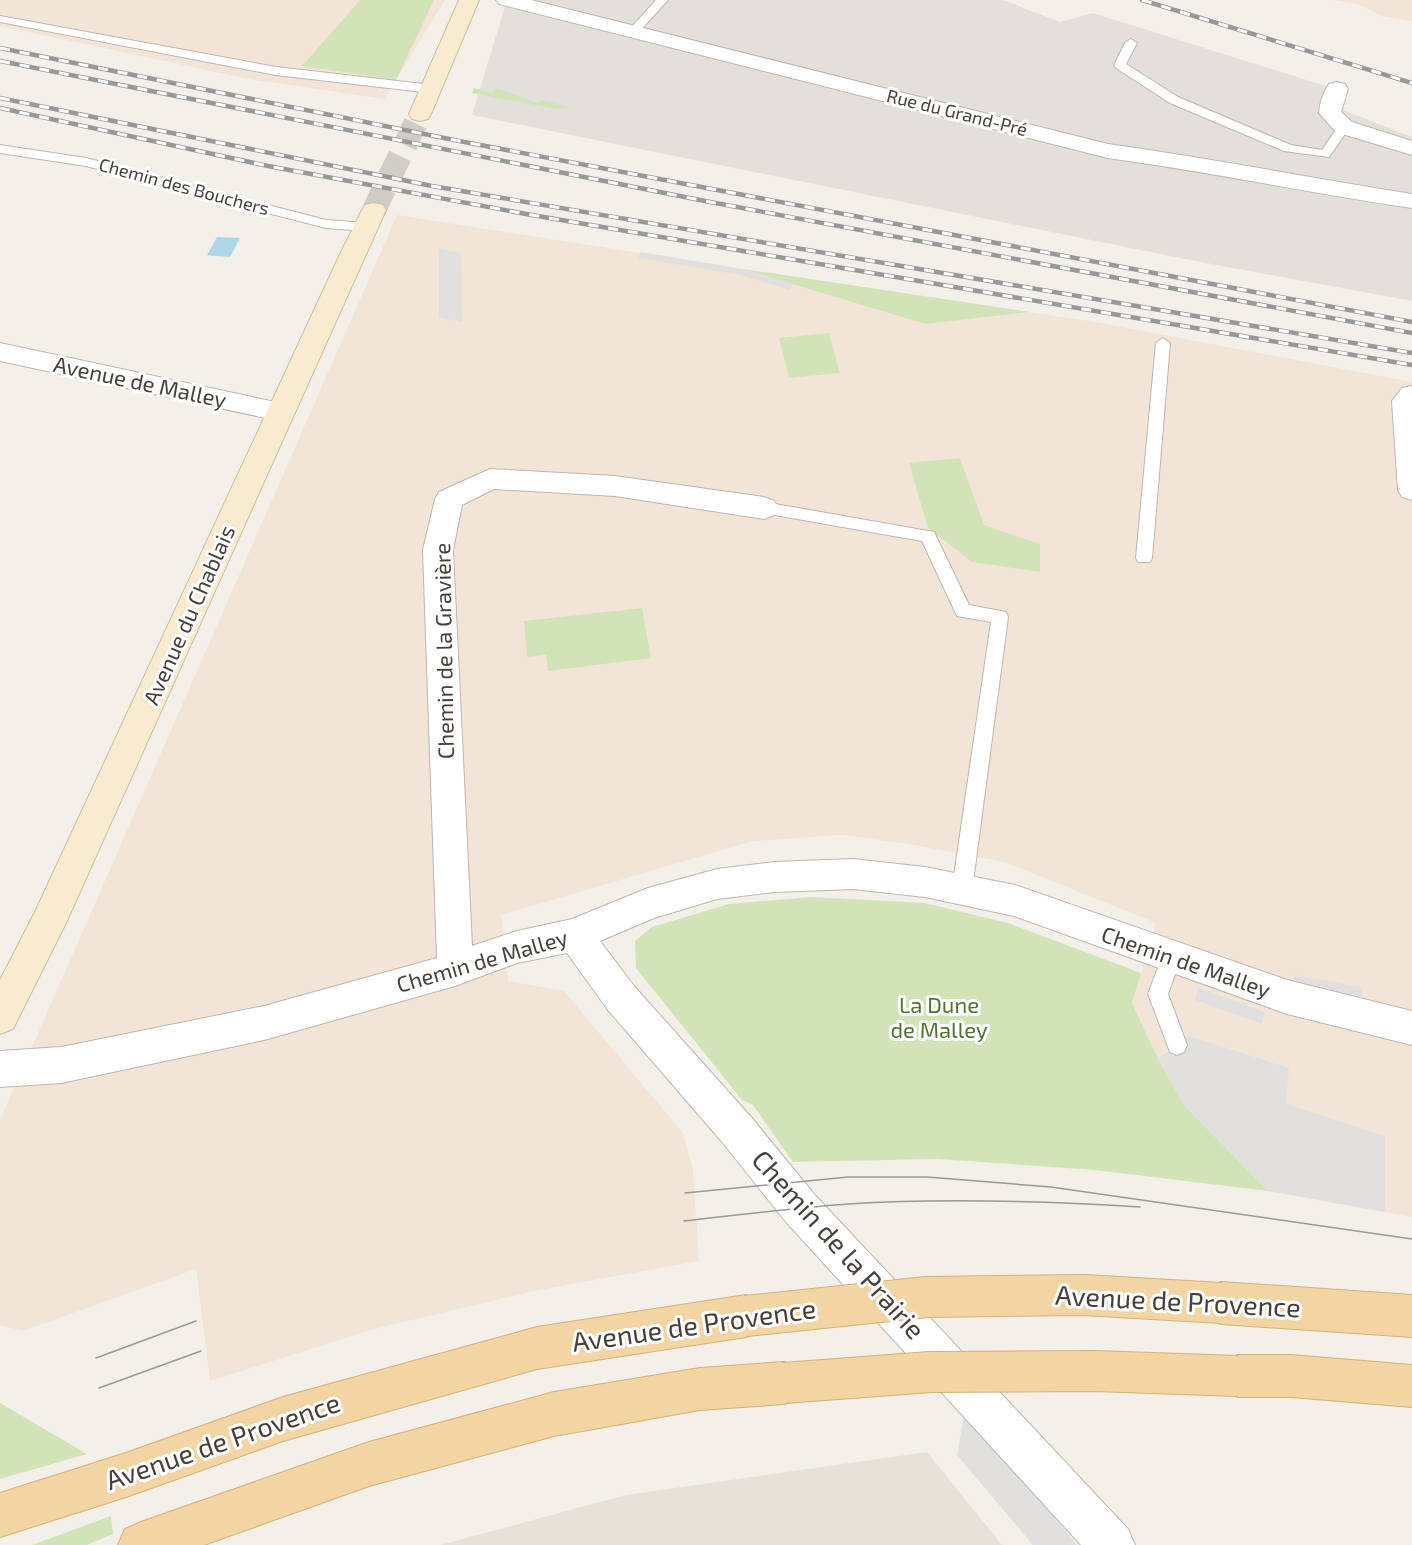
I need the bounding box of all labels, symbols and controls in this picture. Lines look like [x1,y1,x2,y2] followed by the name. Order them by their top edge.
[885,84,1030,140] street label: Rue du Grand-Pré
[97,153,272,219] street label: Chemin des Bouchers
[52,350,229,412] street label: Avenue de Malley
[137,521,239,708] street label: Avenue du Chablais
[428,543,458,759] street label: Chemin de la Gravière
[1099,920,1274,1002] street label: Chemin de Malley
[393,923,571,997] street label: Chemin de Malley
[890,991,988,1042] park label: La Dune de Malley
[746,1143,933,1345] street label: Chemin de la Prairie
[1054,1278,1302,1322] street label: Avenue de Provence
[570,1291,818,1357] street label: Avenue de Provence
[101,1385,344,1495] street label: Avenue de Provence

